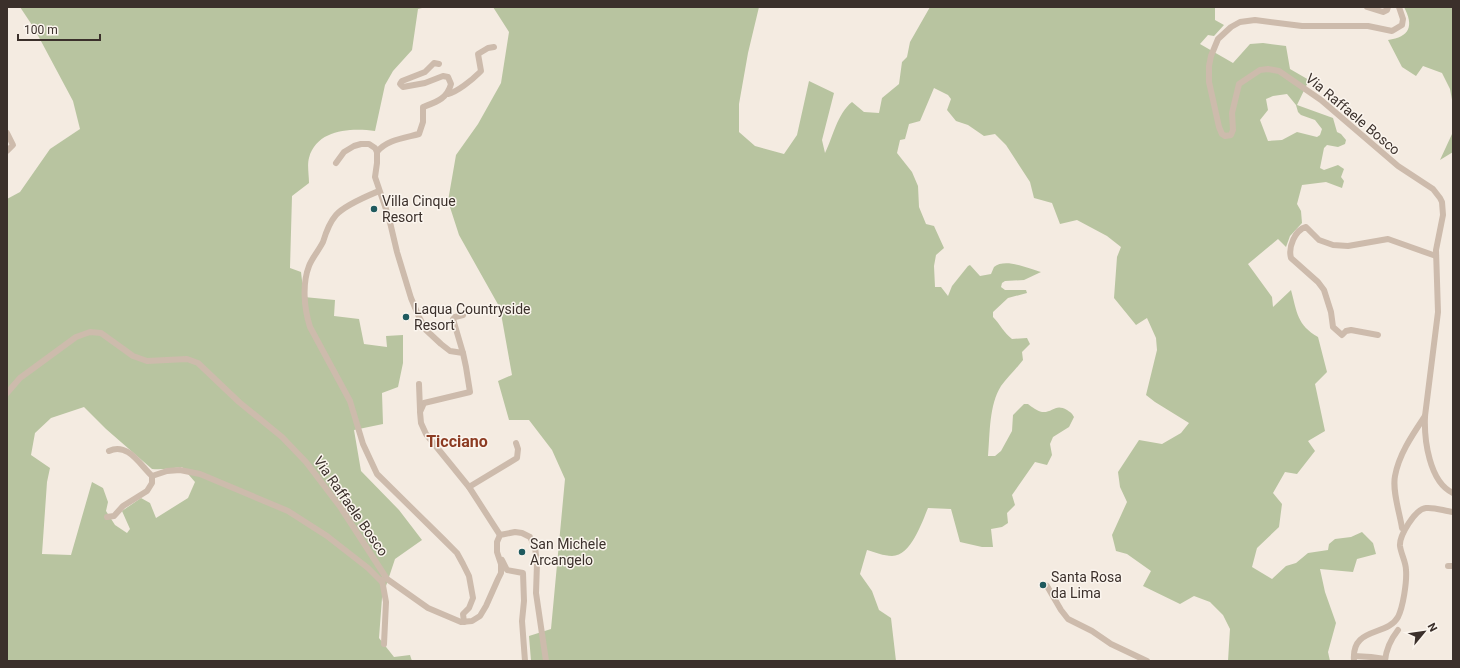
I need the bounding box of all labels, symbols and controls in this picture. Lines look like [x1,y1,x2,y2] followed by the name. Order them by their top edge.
[18,16,100,42] scale bar
[24,23,58,37] text: 100 m
[1303,70,1403,158] street label: Via Raffaele Bosco
[382,193,456,225] place label: Villa Cinque Resort
[369,204,379,214] marker: Villa Cinque Resort
[414,301,530,333] place label: Laqua Countryside Resort
[401,312,411,322] marker: Laqua Countryside Resort
[426,432,488,451] district label: Ticciano
[311,453,391,559] street label: Via Raffaele Bosco
[530,536,606,568] place label: San Michele Arcangelo
[517,547,527,557] marker: San Michele Arcangelo
[1051,569,1122,601] place label: Santa Rosa da Lima
[1038,580,1048,590] marker: Santa Rosa da Lima
[1404,612,1444,652] north arrow
[1425,621,1440,634] text: N

